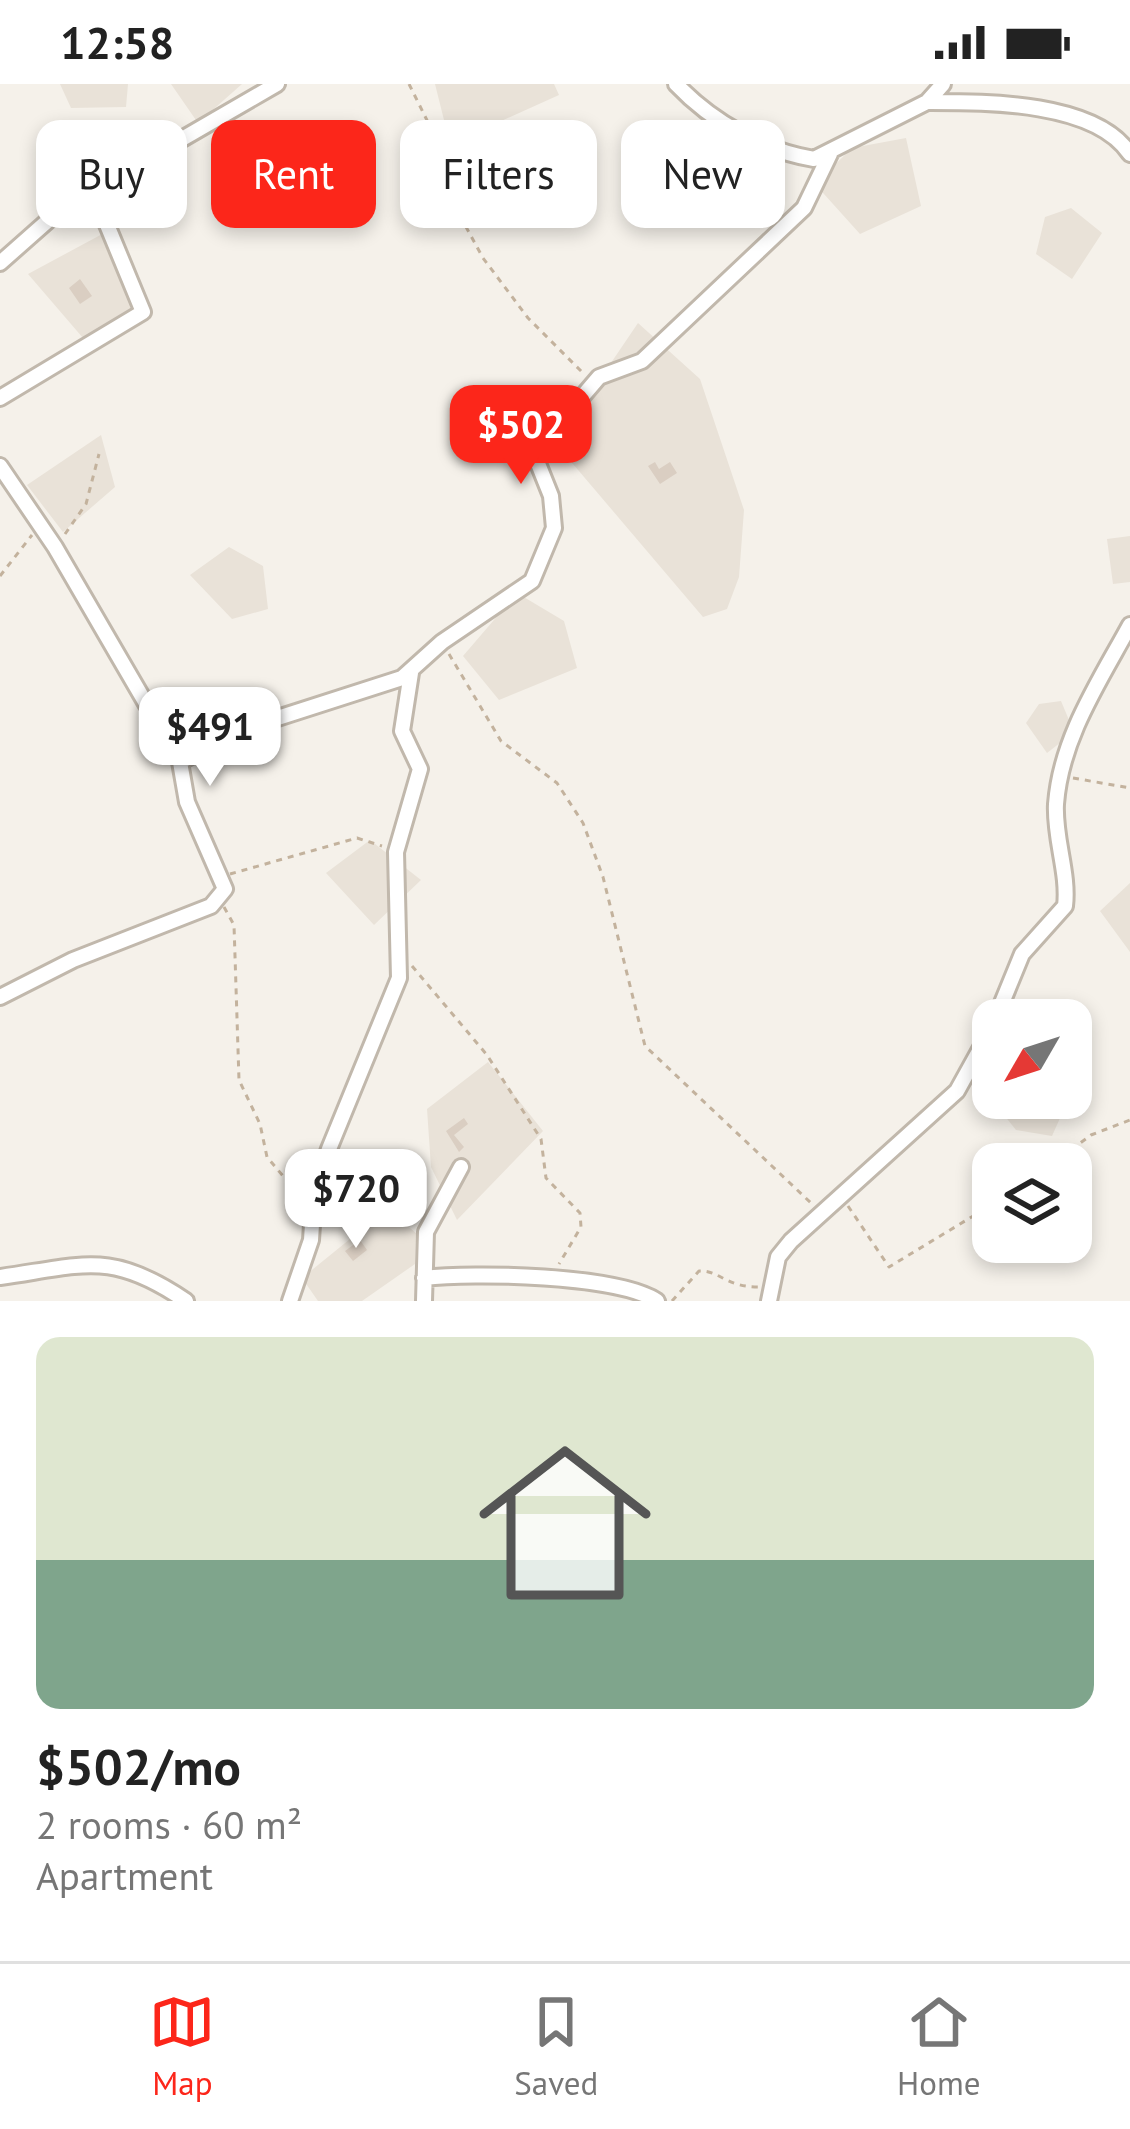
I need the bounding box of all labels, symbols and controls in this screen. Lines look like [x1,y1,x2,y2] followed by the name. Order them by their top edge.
[60,13,174,71] text: 12:58
[36,120,187,228] chip: Buy
[211,120,376,228] chip: Rent
[400,120,597,228] chip: Filters
[621,120,785,228] chip: New
[450,385,592,487] pin: $502
[477,398,565,449] text: $502
[139,687,281,789] pin: $491
[166,700,254,751] text: $491
[972,999,1092,1119] north arrow
[972,999,1092,1263] map controls
[972,1143,1092,1263] button: layers
[285,1149,427,1251] pin: $720
[312,1162,400,1213] text: $720
[457,1415,673,1631] icon: home
[36,1733,241,1799] text: $502/mo
[36,1799,302,1850] text: 2 rooms · 60 m²
[36,1850,213,1901] text: Apartment
[149,1989,215,2104] tab: Map
[514,1989,598,2104] tab: Saved
[897,1989,981,2104] tab: Home

